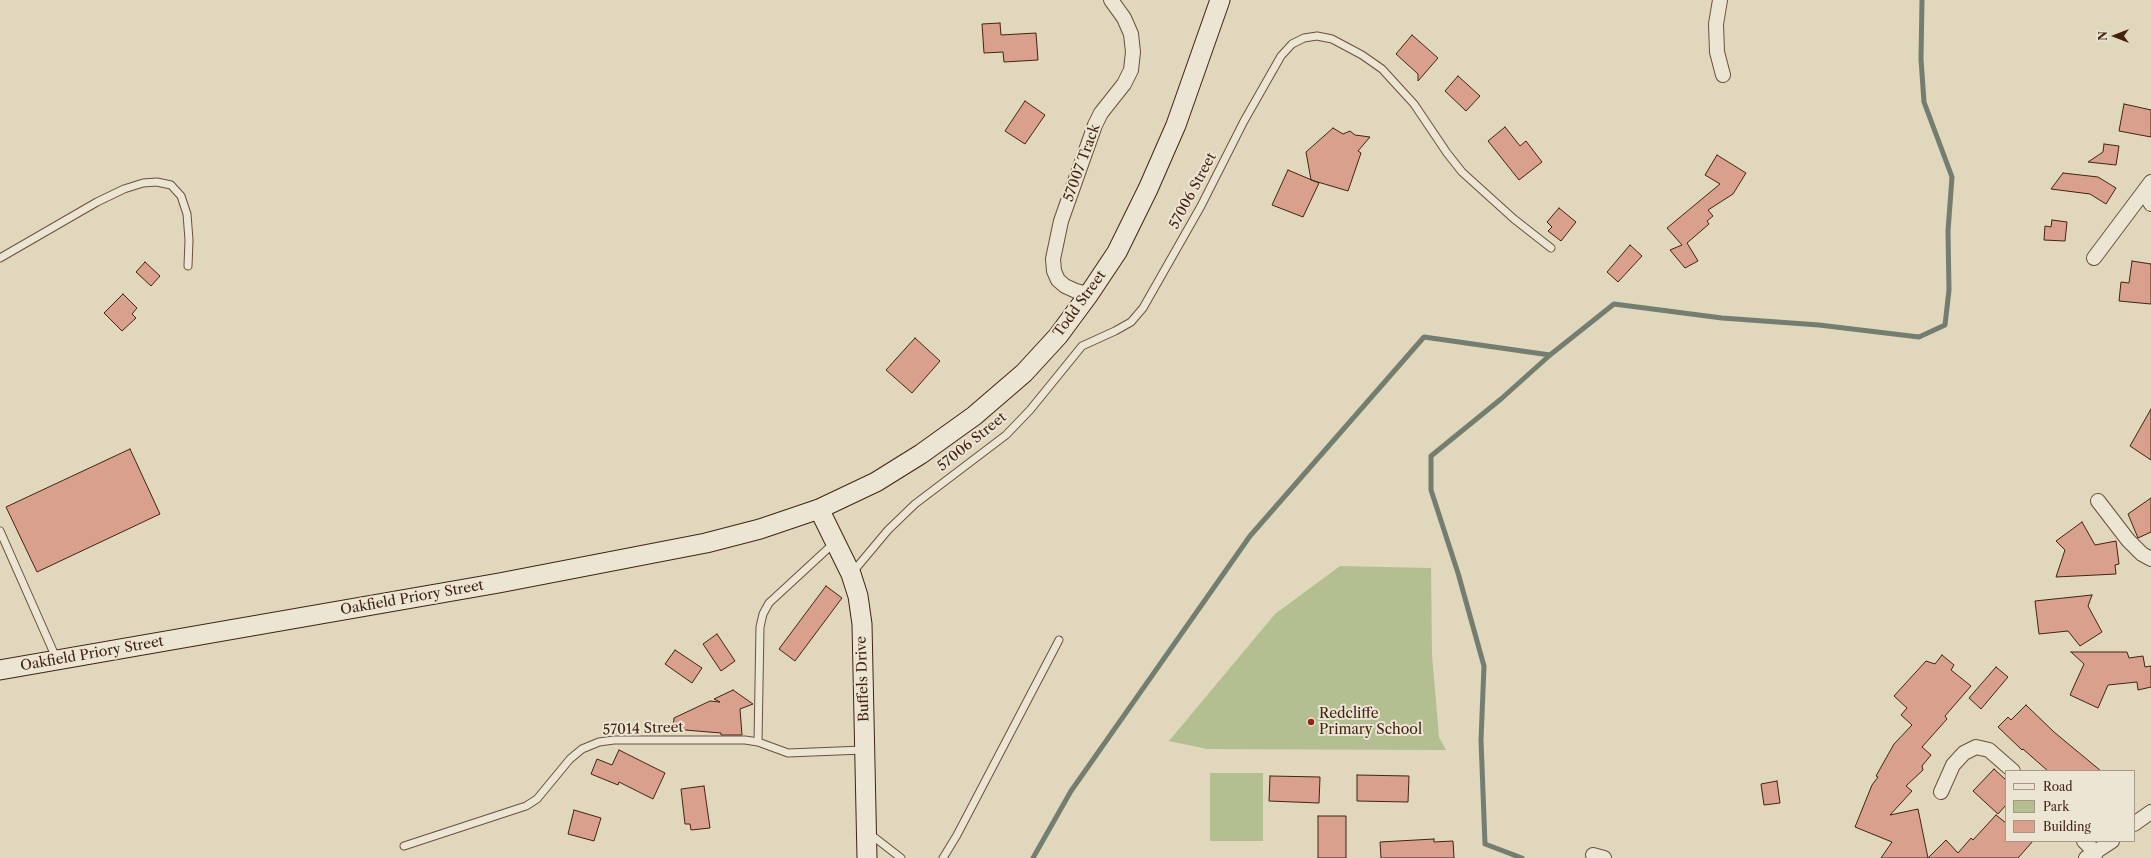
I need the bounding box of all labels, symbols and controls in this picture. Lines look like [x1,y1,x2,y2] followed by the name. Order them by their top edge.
[2095,16,2135,56] north arrow
[2096,31,2110,41] text: N
[1060,122,1104,204] street label: 57007 Track
[1166,150,1220,232] street label: 57006 Street
[1050,267,1110,341] street label: Todd Street
[934,409,1010,475] street label: 57006 Street
[339,577,485,619] street label: Oakfield Priory Street
[19,633,165,675] street label: Oakfield Priory Street
[853,636,873,722] street label: Buffels Drive
[1319,706,1422,738] place label: Redcliffe Primary School
[1306,717,1316,727] marker: Redcliffe Primary School
[602,719,684,739] street label: 57014 Street
[2005,770,2135,842] legend
[2043,779,2073,794] text: Road
[2043,799,2069,814] text: Park
[2043,819,2091,834] text: Building

